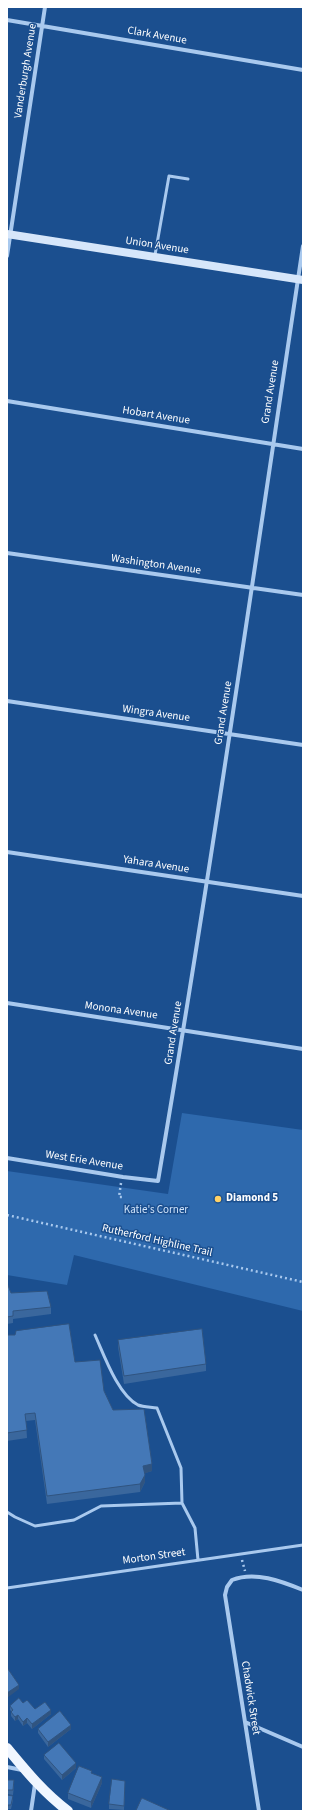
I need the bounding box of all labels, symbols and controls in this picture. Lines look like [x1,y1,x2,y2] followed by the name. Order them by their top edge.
[12,23,40,119] street label: Vanderburgh Avenue
[126,24,188,48] street label: Clark Avenue
[124,234,190,258] street label: Union Avenue
[259,359,283,425] street label: Grand Avenue
[121,404,191,428] street label: Hobart Avenue
[110,552,202,578] street label: Washington Avenue
[212,680,236,746] street label: Grand Avenue
[121,703,191,725] street label: Wingra Avenue
[122,853,190,877] street label: Yahara Avenue
[84,999,158,1023] street label: Monona Avenue
[162,1000,186,1066] street label: Grand Avenue
[44,1148,124,1174] street label: West Erie Avenue
[226,1192,278,1206] place label: Diamond 5
[213,1194,223,1204] marker: Diamond 5
[124,1204,188,1218] park label: Katie's Corner
[101,1222,213,1260] street label: Rutherford Highline Trail
[122,1546,186,1568] street label: Morton Street
[238,1660,262,1736] street label: Chadwick Street

